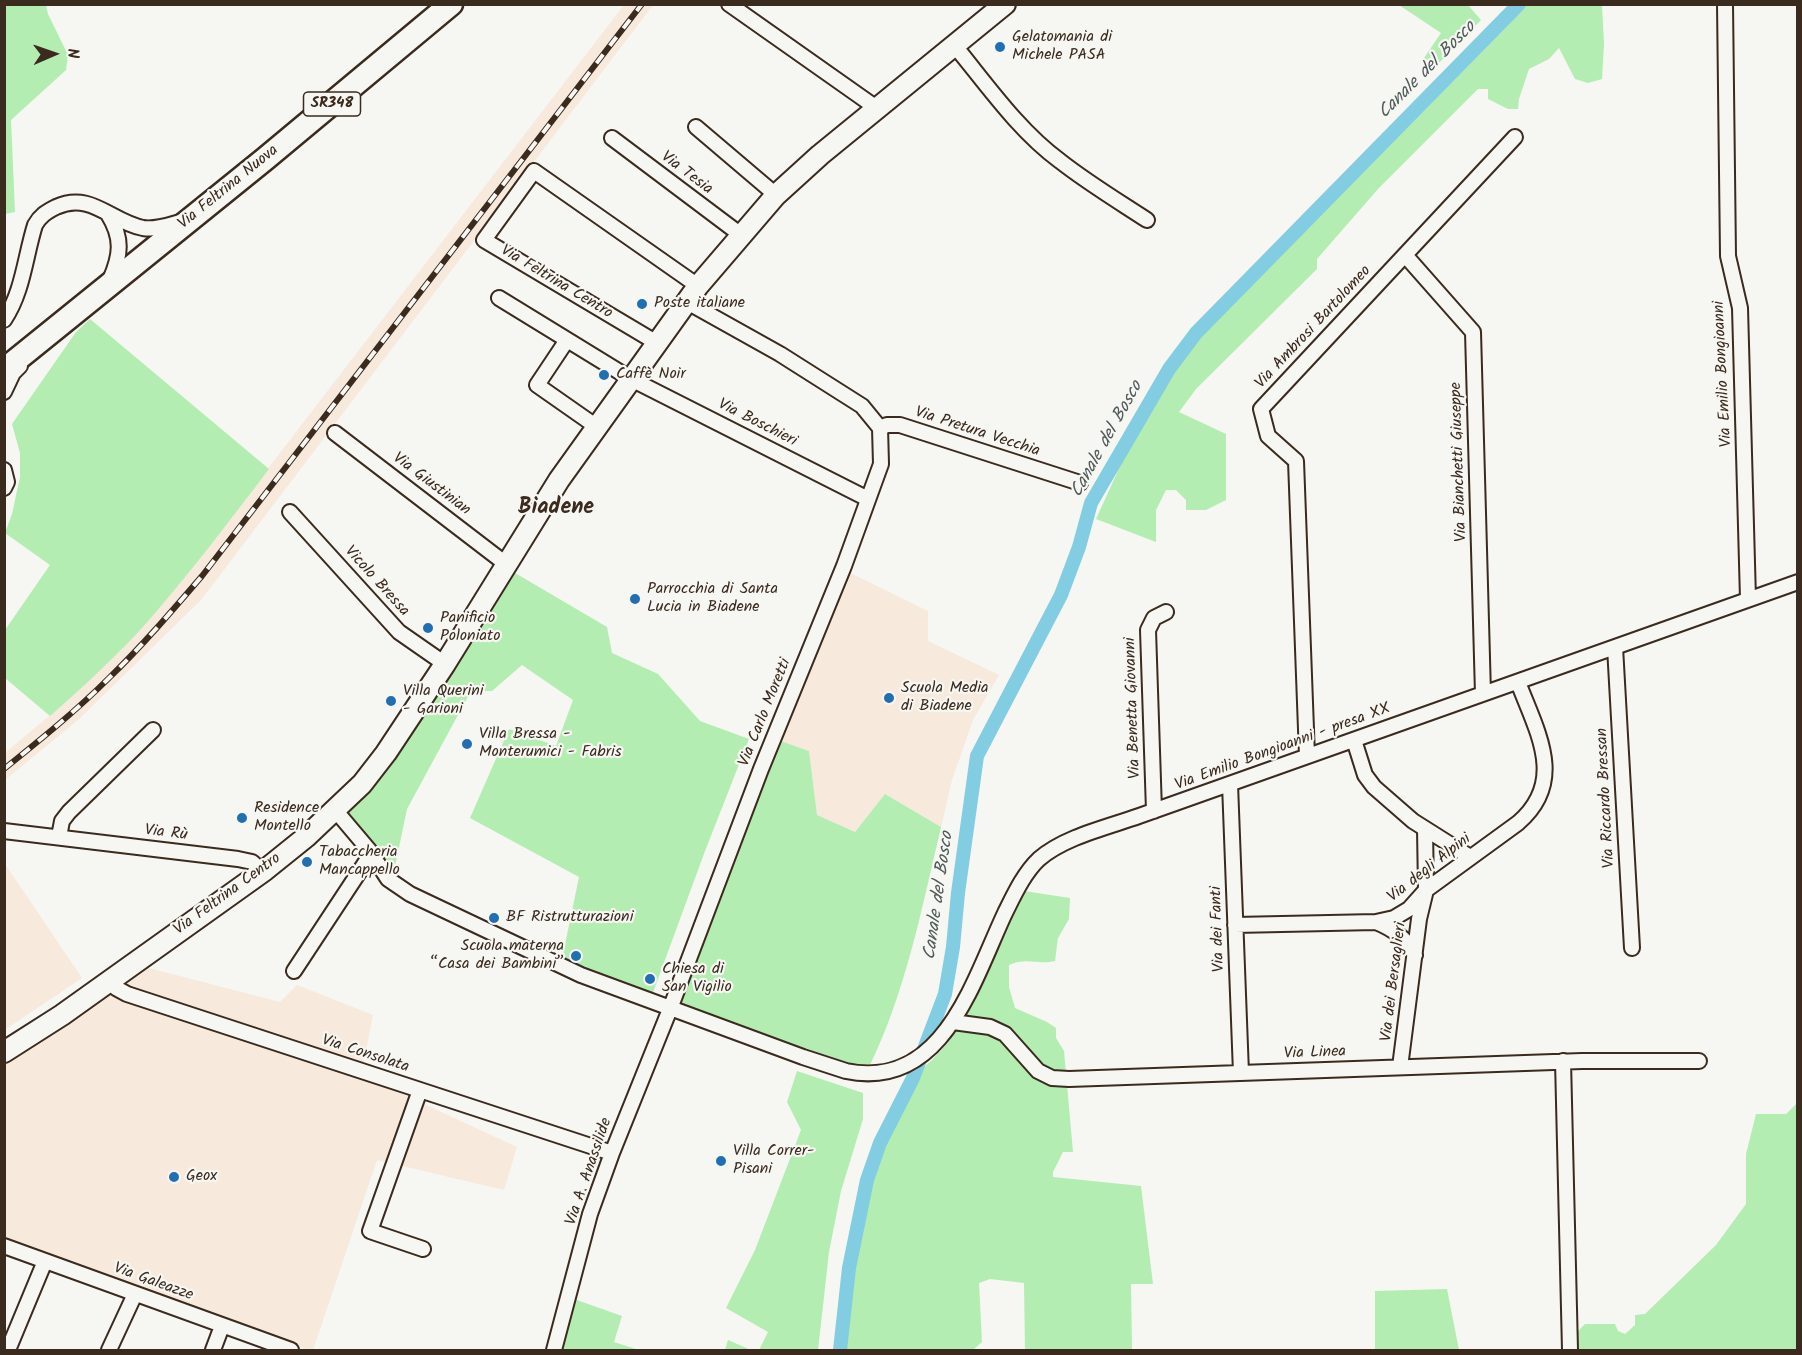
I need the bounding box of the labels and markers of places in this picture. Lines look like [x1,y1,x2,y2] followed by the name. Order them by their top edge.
[1012,28,1112,66] place label: Gelatomania di Michele PASA
[993,40,1007,54] marker: Gelatomania di Michele PASA
[654,294,745,314] place label: Poste italiane
[635,297,649,311] marker: Poste italiane
[616,365,686,385] place label: Caffè Noir
[597,368,611,382] marker: Caffè Noir
[647,580,778,618] place label: Parrocchia di Santa Lucia in Biadene
[628,592,642,606] marker: Parrocchia di Santa Lucia in Biadene
[440,609,500,647] place label: Panificio Poloniato
[421,621,435,635] marker: Panificio Poloniato
[901,679,989,717] place label: Scuola Media di Biadene
[403,682,484,720] place label: Villa Querini - Garioni
[882,691,896,705] marker: Scuola Media di Biadene
[384,694,398,708] marker: Villa Querini - Garioni
[479,725,622,763] place label: Villa Bressa - Monterumici - Fabris
[460,737,474,751] marker: Villa Bressa - Monterumici - Fabris
[254,799,319,837] place label: Residence Montello
[235,811,249,825] marker: Residence Montello
[319,843,400,881] place label: Tabaccheria Mancappello
[300,855,314,869] marker: Tabaccheria Mancappello
[506,908,633,928] place label: BF Ristrutturazioni
[487,911,501,925] marker: BF Ristrutturazioni
[430,937,564,975] place label: Scuola materna “Casa dei Bambini”
[569,949,583,963] marker: Scuola materna “Casa dei Bambini”
[662,960,732,998] place label: Chiesa di San Vigilio
[643,972,657,986] marker: Chiesa di San Vigilio
[733,1142,814,1180] place label: Villa Correr- Pisani
[714,1154,728,1168] marker: Villa Correr- Pisani
[186,1167,217,1187] place label: Geox
[167,1170,181,1184] marker: Geox

